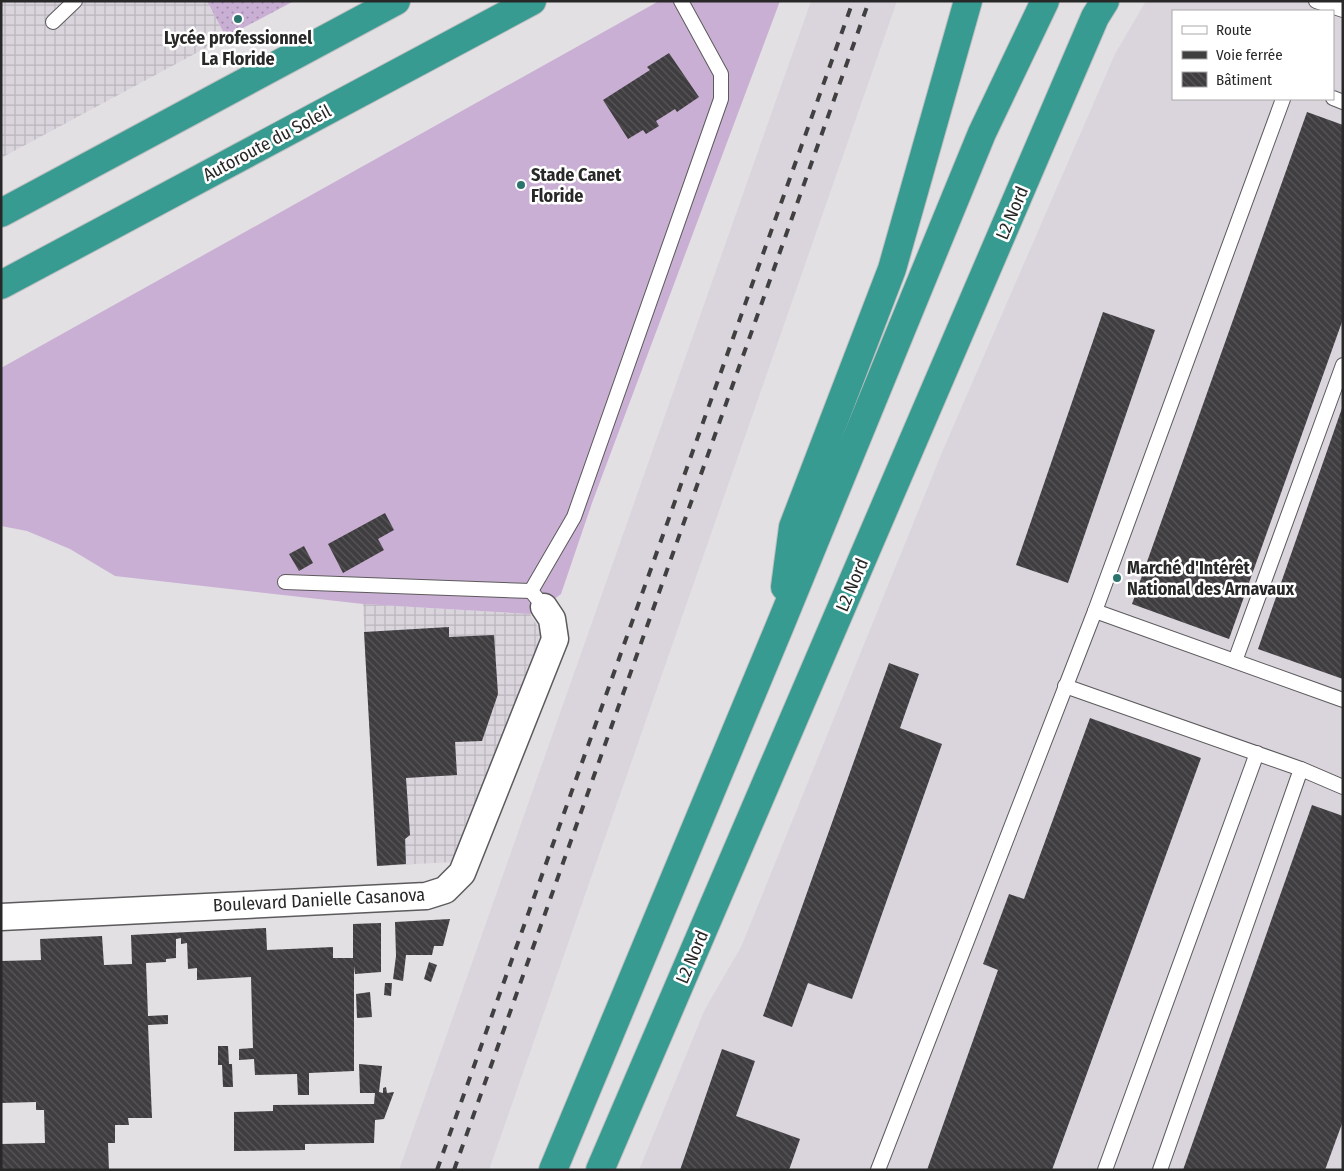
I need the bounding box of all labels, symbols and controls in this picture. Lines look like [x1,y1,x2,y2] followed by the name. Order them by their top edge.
[1172,10,1334,100] legend
[232,13,244,25] marker: Lycée professionnel La Floride
[1216,21,1252,39] text: Route
[164,27,312,70] place label: Lycée professionnel La Floride
[1216,46,1283,64] text: Voie ferrée
[1216,71,1272,89] text: Bâtiment
[199,100,335,186] street label: Autoroute du Soleil
[531,164,622,207] place label: Stade Canet Floride
[515,179,527,191] marker: Stade Canet Floride
[991,183,1033,243] street label: L2 Nord
[831,555,873,615] street label: L2 Nord
[1127,557,1295,600] place label: Marché d'Intérêt National des Arnavaux
[1111,572,1123,584] marker: Marché d'Intérêt National des Arnavaux
[212,883,426,917] street label: Boulevard Danielle Casanova
[671,927,713,987] street label: L2 Nord

